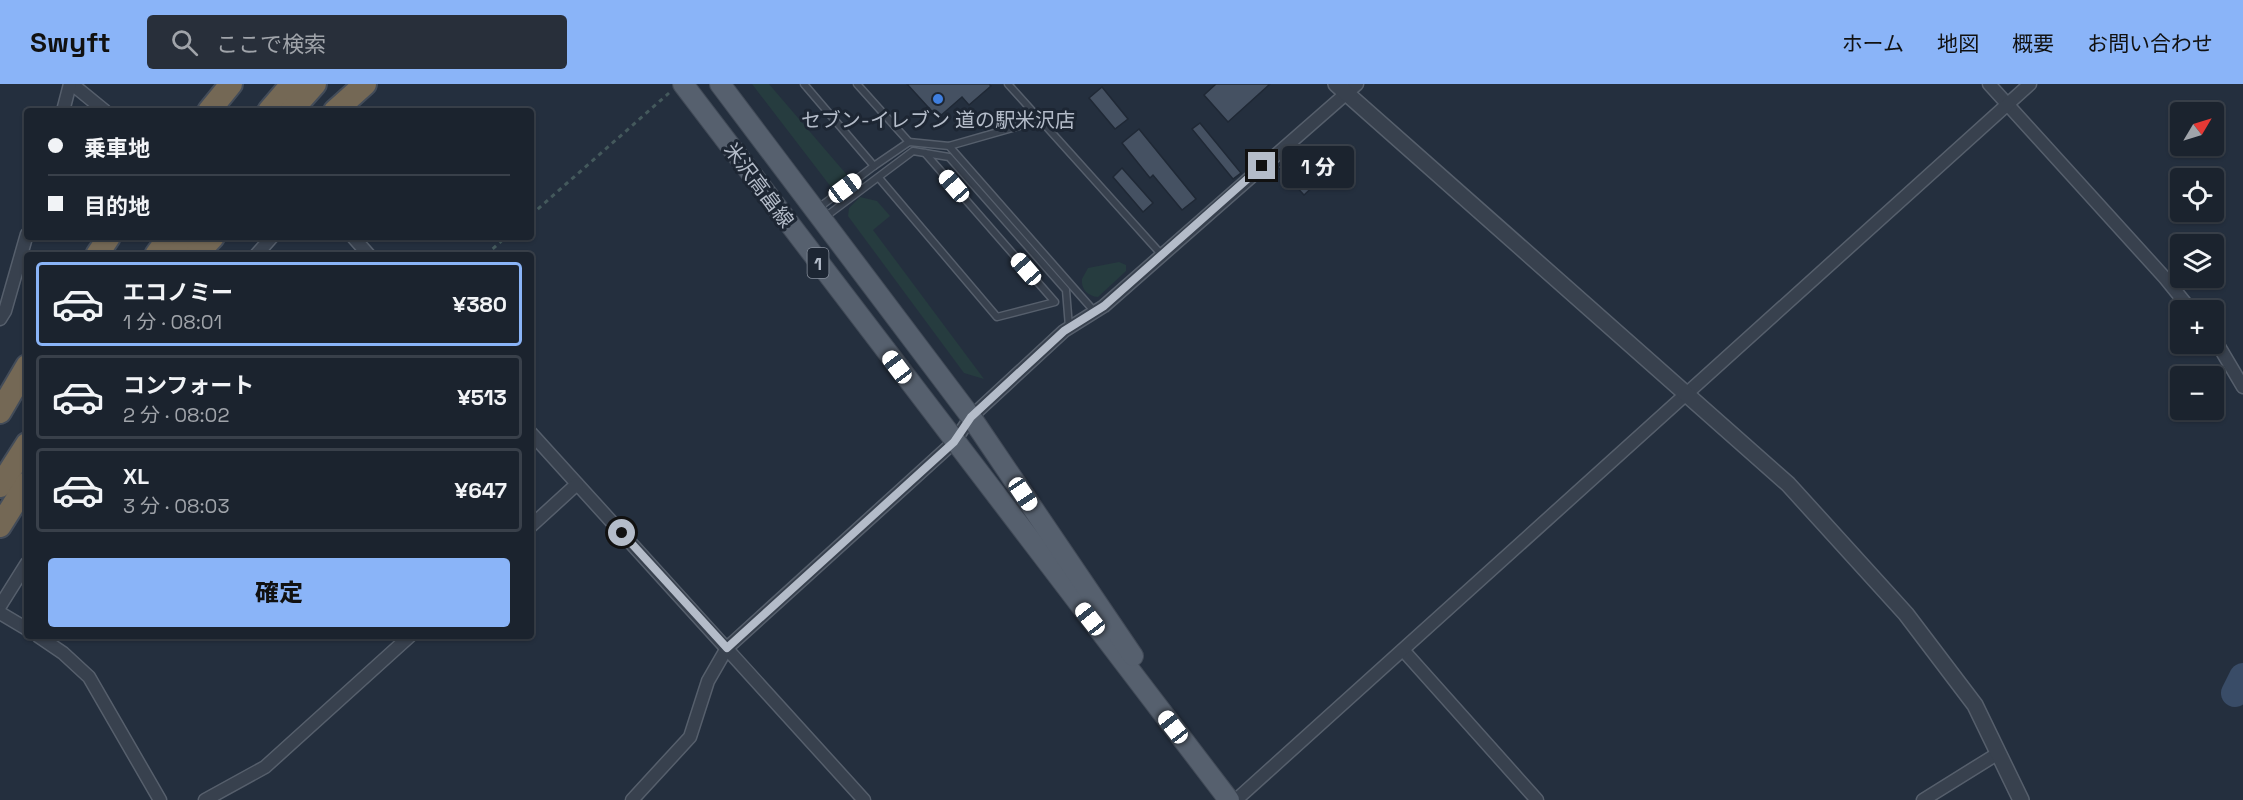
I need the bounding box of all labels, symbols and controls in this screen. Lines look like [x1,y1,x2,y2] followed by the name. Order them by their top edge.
[147,15,567,69] search box
[30,24,111,60] text: Swyft
[168,26,201,59] icon: search
[216,30,326,58] text: ここで検索
[1842,30,1904,57] text: ホーム
[1937,30,1979,57] text: 地図
[2012,30,2054,57] text: 概要
[2087,30,2213,57] text: お問い合わせ
[931,92,945,106] marker: セブン-イレブン 道の駅米沢店
[2170,102,2224,156] north arrow
[2170,102,2224,420] map controls
[801,107,1075,133] place label: セブン-イレブン 道の駅米沢店
[84,134,150,162] text: 乗車地
[719,137,799,233] street label: 米沢高畠線
[1283,145,1355,187] callout: 1 分
[1248,152,1275,179] route end
[1301,154,1335,180] text: 1 分
[935,167,973,205] car
[2170,168,2224,222] button: locate
[825,170,865,206] car
[84,192,150,220] text: 目的地
[2170,234,2224,288] button: layers
[808,248,828,278] road number: 1
[1007,250,1045,288] car
[51,277,105,331] icon: car
[123,278,233,306] text: エコノミー
[453,290,507,318] text: ¥380
[2170,300,2224,354] button: +
[123,309,222,335] text: 1 分 · 08:01
[879,347,915,387] car
[2170,366,2224,420] button: −
[51,370,105,424] icon: car
[123,371,254,399] text: コンフォート
[457,383,507,411] text: ¥513
[123,402,229,428] text: 2 分 · 08:02
[123,462,149,490] text: XL
[51,463,105,517] icon: car
[1005,474,1041,514] car
[455,476,507,504] text: ¥647
[123,493,229,519] text: 3 分 · 08:03
[608,519,635,546] route start
[48,558,510,627] button: 確定
[1072,599,1108,639] car
[1155,707,1191,747] car

